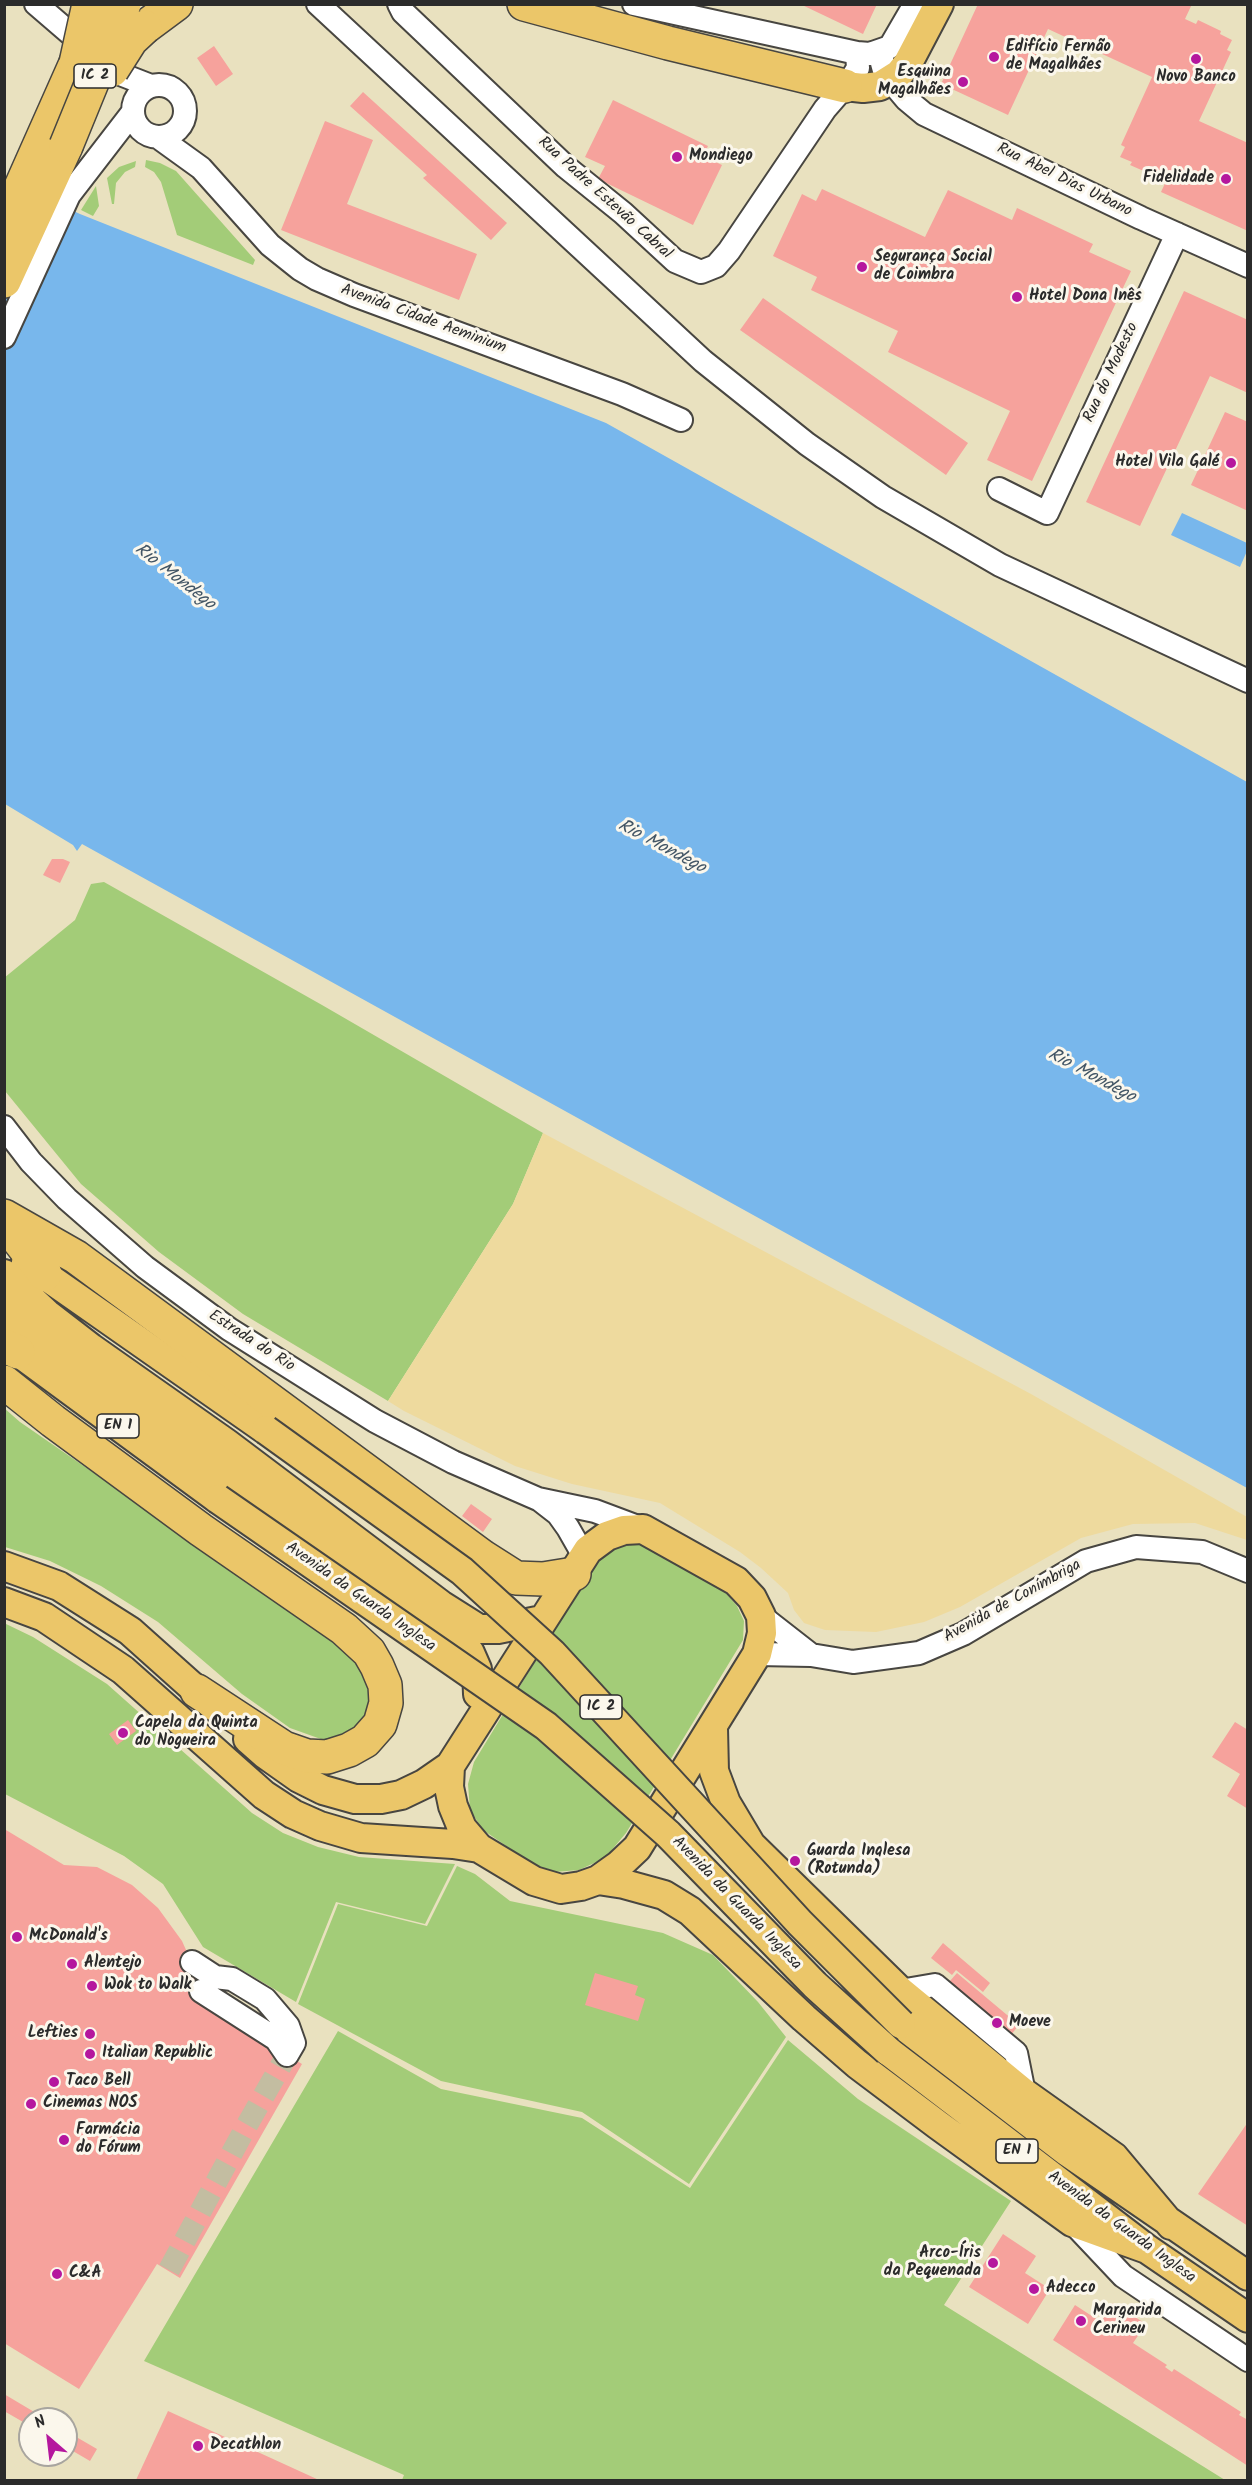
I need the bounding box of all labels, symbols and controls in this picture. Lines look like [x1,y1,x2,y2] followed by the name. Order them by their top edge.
[1006,38,1111,76] place label: Edifício Fernão de Magalhães
[987,50,1001,64] marker: Edifício Fernão de Magalhães
[1189,52,1203,66] marker: Novo Banco
[878,63,951,101] place label: Esquina Magalhães
[74,64,116,88] road number: IC 2
[1156,68,1236,88] place label: Novo Banco
[956,75,970,89] marker: Esquina Magalhães
[533,134,675,264] street label: Rua Padre Estevão Cabral
[993,140,1135,222] street label: Rua Abel Dias Urbano
[689,147,753,167] place label: Mondiego
[670,150,684,164] marker: Mondiego
[1143,169,1214,189] place label: Fidelidade
[1219,172,1233,186] marker: Fidelidade
[874,248,992,286] place label: Segurança Social de Coimbra
[855,260,869,274] marker: Segurança Social de Coimbra
[338,281,508,359] street label: Avenida Cidade Aeminium
[1029,287,1142,307] place label: Hotel Dona Inês
[1010,290,1024,304] marker: Hotel Dona Inês
[1080,320,1144,426] street label: Rua do Modesto
[1115,453,1219,473] place label: Hotel Vila Galé
[1224,456,1238,470] marker: Hotel Vila Galé
[130,540,218,616] water label: Rio Mondego
[614,816,708,880] water label: Rio Mondego
[1044,1045,1138,1109] water label: Rio Mondego
[204,1307,298,1377] street label: Estrada do Rio
[97,1414,139,1438] road number: EN 1
[281,1539,439,1657] street label: Avenida da Guarda Inglesa
[941,1556,1085,1648] street label: Avenida de Conímbriga
[580,1695,622,1719] road number: IC 2
[135,1714,258,1752] place label: Capela da Quinta do Nogueira
[116,1726,130,1740] marker: Capela da Quinta do Nogueira
[667,1833,805,1975] street label: Avenida da Guarda Inglesa
[807,1842,910,1880] place label: Guarda Inglesa (Rotunda)
[788,1854,802,1868] marker: Guarda Inglesa (Rotunda)
[29,1927,108,1947] place label: McDonald's
[10,1930,24,1944] marker: McDonald's
[84,1954,141,1974] place label: Alentejo
[65,1957,79,1971] marker: Alentejo
[104,1976,191,1996] place label: Wok to Walk
[85,1979,99,1993] marker: Wok to Walk
[1009,2013,1051,2033] place label: Moeve
[990,2016,1004,2030] marker: Moeve
[28,2024,78,2044] place label: Lefties
[83,2027,97,2041] marker: Lefties
[102,2044,213,2064] place label: Italian Republic
[83,2047,97,2061] marker: Italian Republic
[66,2072,130,2092] place label: Taco Bell
[47,2075,61,2089] marker: Taco Bell
[43,2094,137,2114] place label: Cinemas NOS
[24,2097,38,2111] marker: Cinemas NOS
[76,2121,141,2159] place label: Farmácia do Fórum
[57,2133,71,2147] marker: Farmácia do Fórum
[996,2139,1038,2163] road number: EN 1
[1043,2168,1199,2288] street label: Avenida da Guarda Inglesa
[884,2244,981,2282] place label: Arco-Íris da Pequenada
[986,2256,1000,2270] marker: Arco-Íris da Pequenada
[69,2264,102,2284] place label: C&A
[50,2267,64,2281] marker: C&A
[1046,2279,1095,2299] place label: Adecco
[1027,2282,1041,2296] marker: Adecco
[1093,2302,1162,2340] place label: Margarida Cerineu
[1074,2314,1088,2328] marker: Margarida Cerineu
[18,2407,78,2467] north arrow
[30,2409,51,2436] text: N
[210,2436,281,2456] place label: Decathlon
[191,2439,205,2453] marker: Decathlon

